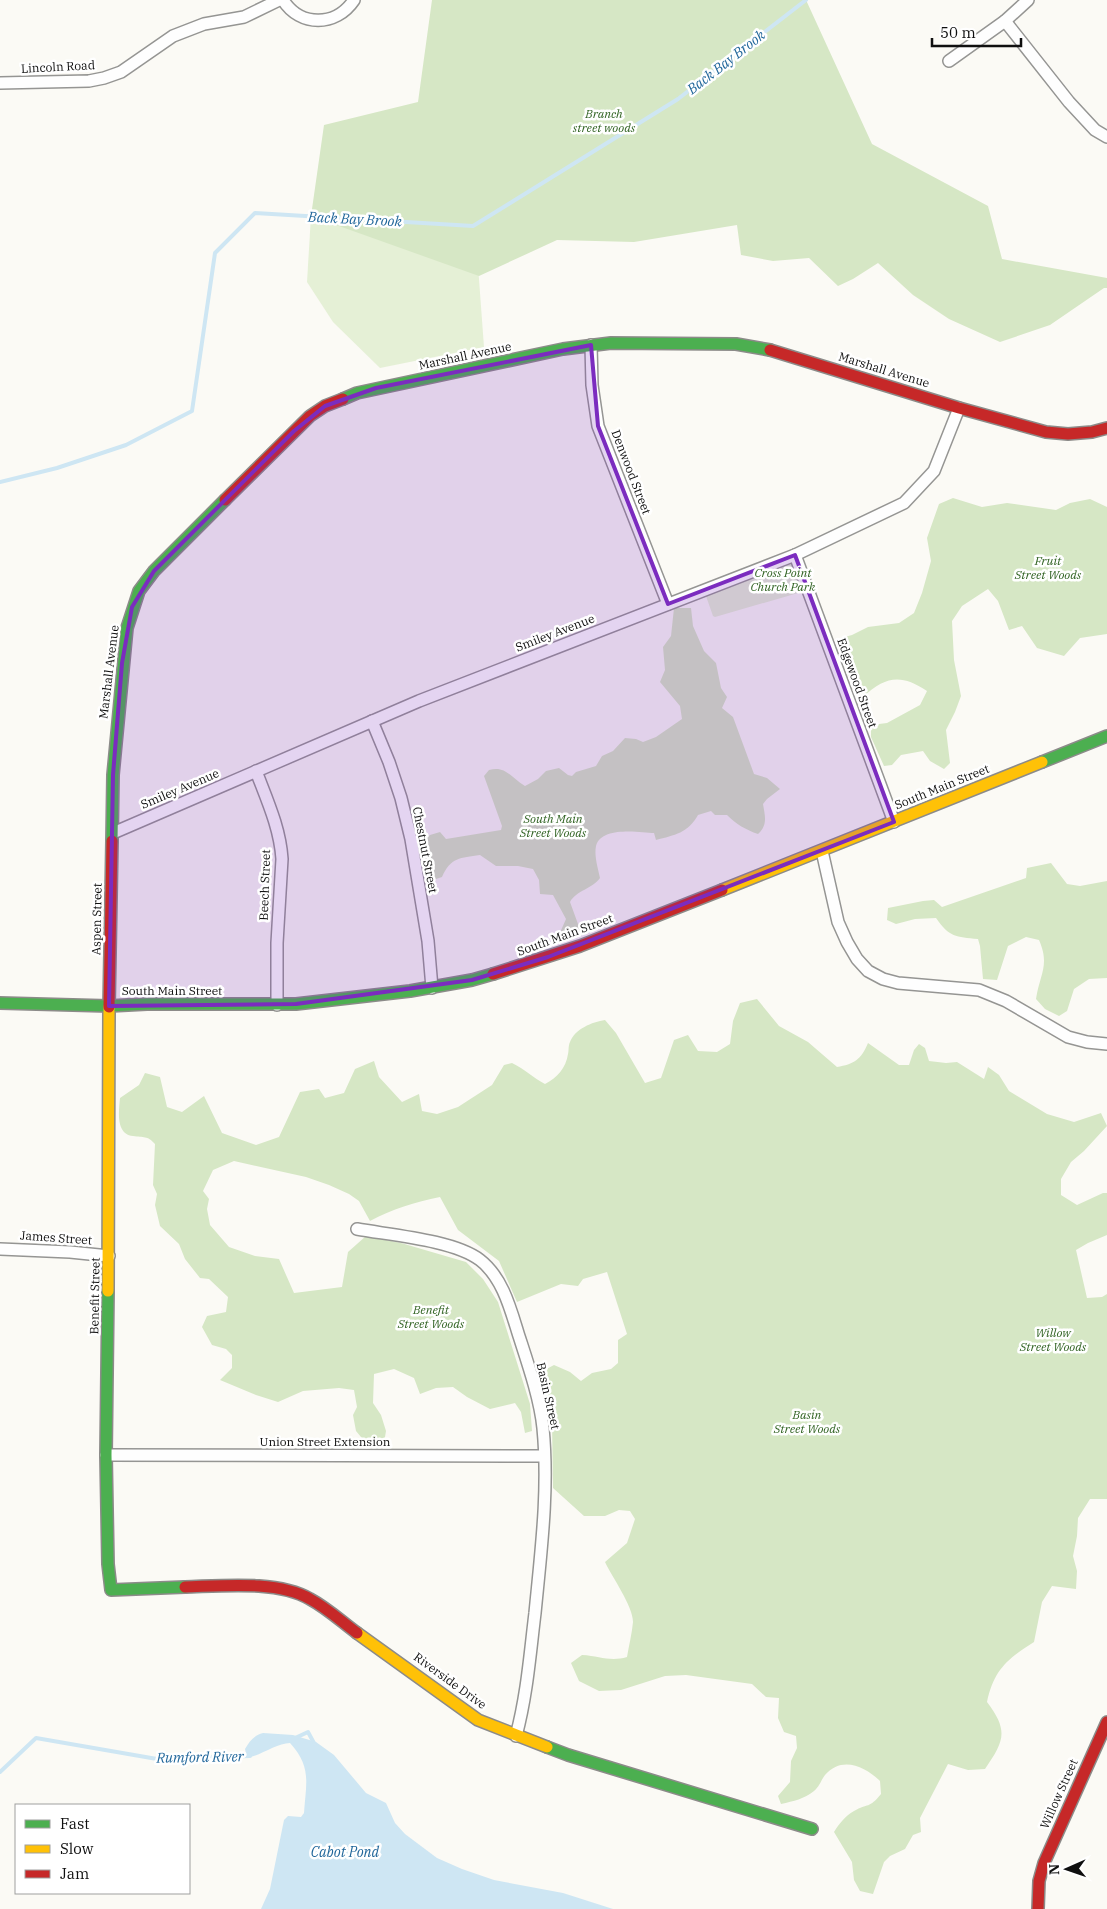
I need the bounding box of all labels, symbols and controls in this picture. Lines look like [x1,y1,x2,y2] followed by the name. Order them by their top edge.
[932,15,1021,47] scale bar
[940,23,976,42] text: 50 m
[683,26,769,99] water label: Back Bay Brook
[21,57,95,76] street label: Lincoln Road
[573,106,636,135] park label: Branch street woods
[307,208,403,230] water label: Back Bay Brook
[417,338,513,373] street label: Marshall Avenue
[837,349,931,390] street label: Marshall Avenue
[608,427,654,516] street label: Denwood Street
[1014,553,1082,582] park label: Fruit Street Woods
[751,565,816,594] park label: Cross Point Church Park
[513,611,597,655] street label: Smiley Avenue
[95,624,122,720] street label: Marshall Avenue
[834,636,881,730] street label: Edgewood Street
[892,761,991,812] street label: South Main Street
[138,765,221,812] street label: Smiley Avenue
[410,806,441,894] street label: Chestnut Street
[519,811,587,840] park label: South Main Street Woods
[256,849,273,921] street label: Beech Street
[88,883,105,955] street label: Aspen Street
[515,910,615,959] street label: South Main Street
[122,983,222,998] street label: South Main Street
[19,1228,93,1248] street label: James Street
[86,1257,103,1335] street label: Benefit Street
[397,1302,465,1331] park label: Benefit Street Woods
[1019,1325,1087,1354] park label: Willow Street Woods
[533,1361,563,1431] street label: Basin Street
[773,1407,841,1436] park label: Basin Street Woods
[260,1434,391,1449] street label: Union Street Extension
[411,1649,490,1712] street label: Riverside Drive
[155,1747,245,1767] water label: Rumford River
[1036,1757,1081,1831] street label: Willow Street
[15,1804,190,1894] legend
[60,1814,90,1833] text: Fast
[60,1839,94,1858] text: Slow
[311,1843,380,1861] water label: Cabot Pond
[1042,1844,1092,1894] north arrow
[60,1864,89,1883] text: Jam
[1045,1864,1063,1875] text: N

